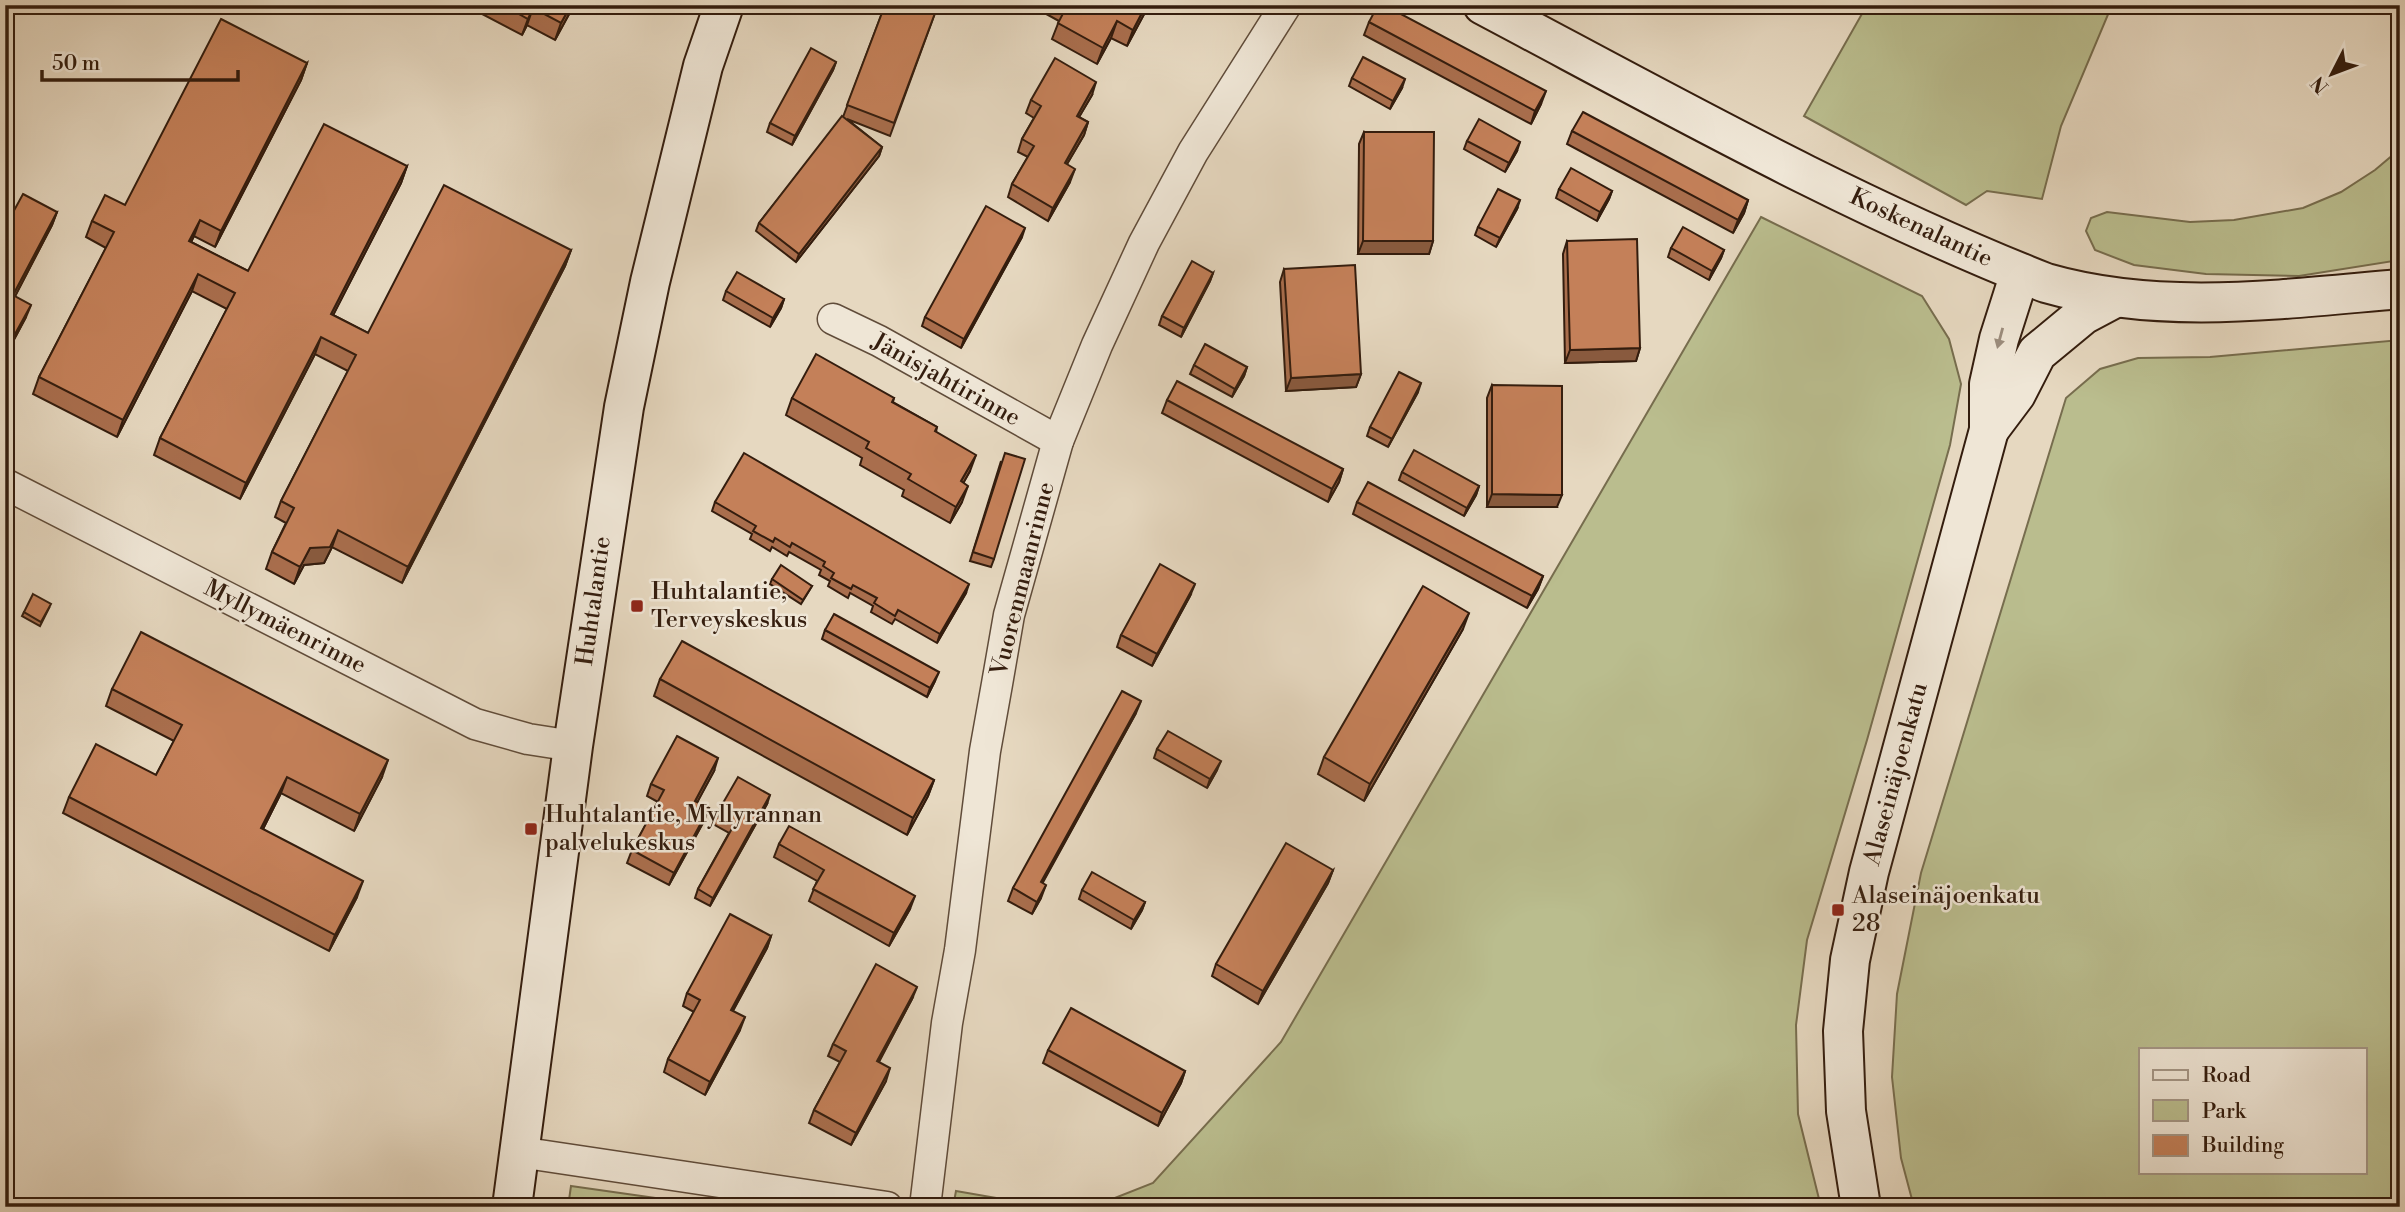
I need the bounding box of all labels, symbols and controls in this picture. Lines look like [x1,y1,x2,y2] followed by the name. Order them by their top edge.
[42,38,238,82] scale bar
[2296,38,2366,108] north arrow
[52,51,100,77] text: 50 m
[2306,71,2334,98] text: N
[1845,182,1997,274] street label: Koskenalantie
[866,326,1026,433] street label: Jänisjahtirinne
[1994,327,2005,349] one-way arrow
[984,479,1062,680] street label: Vuorenmaanrinne
[570,534,618,668] street label: Huhtalantie
[199,573,371,681] street label: Myllymäenrinne
[651,577,807,635] place label: Huhtalantie, Terveyskeskus
[629,598,645,614] marker: Huhtalantie, Terveyskeskus
[1857,679,1935,870] street label: Alaseinäjoenkatu
[545,800,822,858] place label: Huhtalantie, Myllyrannan palvelukeskus
[523,821,539,837] marker: Huhtalantie, Myllyrannan palvelukeskus
[1851,881,2040,939] place label: Alaseinäjoenkatu 28
[1830,902,1846,918] marker: Alaseinäjoenkatu 28
[2139,1048,2366,1174] legend
[2202,1063,2251,1089] text: Road
[2202,1099,2247,1125] text: Park
[2201,1133,2284,1159] text: Building

